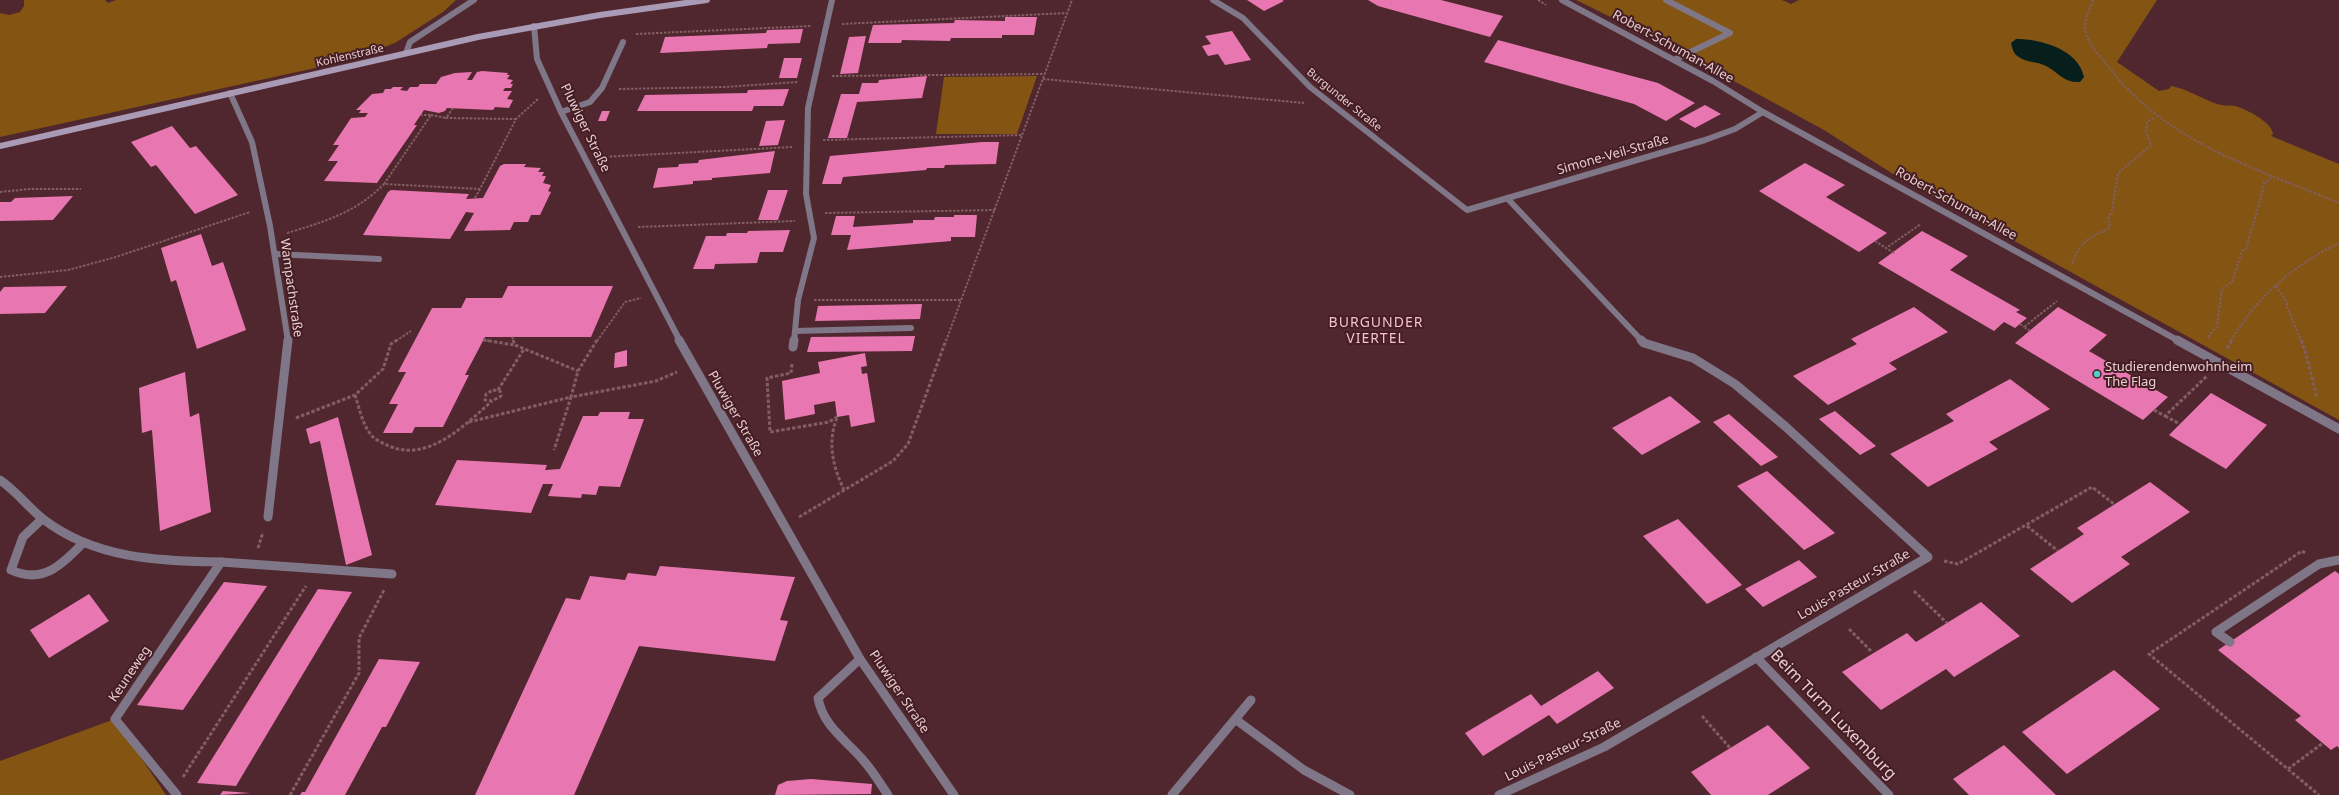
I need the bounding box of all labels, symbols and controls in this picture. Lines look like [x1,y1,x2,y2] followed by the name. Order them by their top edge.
[1610,7,1736,87] street label: Robert-Schuman-Allee
[315,42,385,70] street label: Kohlenstraße
[1304,66,1384,134] street label: Burgunder Straße
[557,81,613,175] street label: Pluwiger Straße
[1555,132,1671,178] street label: Simone-Veil-Straße
[1893,164,2019,244] street label: Robert-Schuman-Allee
[276,238,306,338] street label: Wampachstraße
[1329,315,1423,348] district label: BURGUNDER VIERTEL
[2105,359,2252,390] place label: Studierendenwohnheim The Flag
[704,368,766,460] street label: Pluwiger Straße
[2092,369,2102,379] marker: Studierendenwohnheim The Flag
[1795,546,1913,624] street label: Louis-Pasteur-Straße
[106,643,154,705] street label: Keuneweg
[1766,646,1900,784] street label: Beim Turm Luxemburg
[866,648,932,736] street label: Pluwiger Straße
[1502,715,1624,785] street label: Louis-Pasteur-Straße

